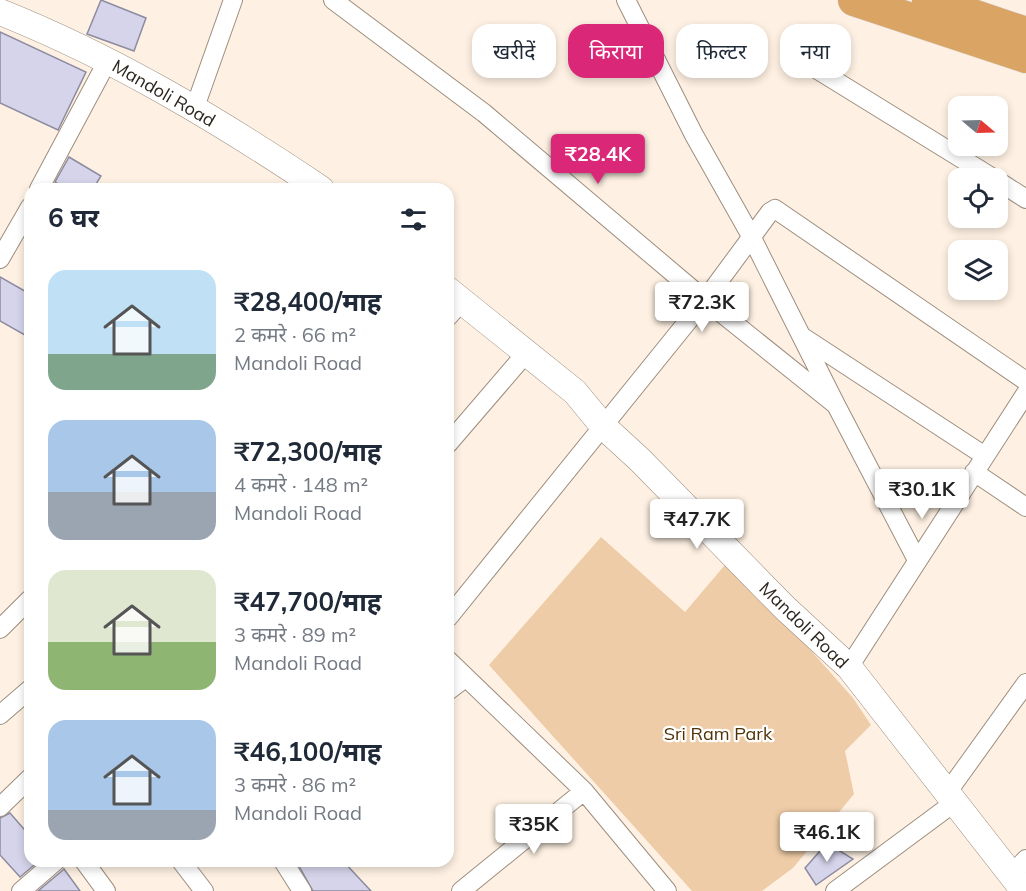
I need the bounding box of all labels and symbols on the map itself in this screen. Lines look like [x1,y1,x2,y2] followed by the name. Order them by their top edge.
[108,54,220,132] street label: Mandoli Road
[948,96,1008,156] north arrow
[549,134,647,185] pin: ₹28.4K
[653,282,751,333] pin: ₹72.3K
[873,469,971,520] pin: ₹30.1K
[648,499,746,550] pin: ₹47.7K
[755,577,853,673] street label: Mandoli Road
[664,722,773,745] park label: Sri Ram Park
[498,804,570,855] pin: ₹35K
[778,812,876,863] pin: ₹46.1K

